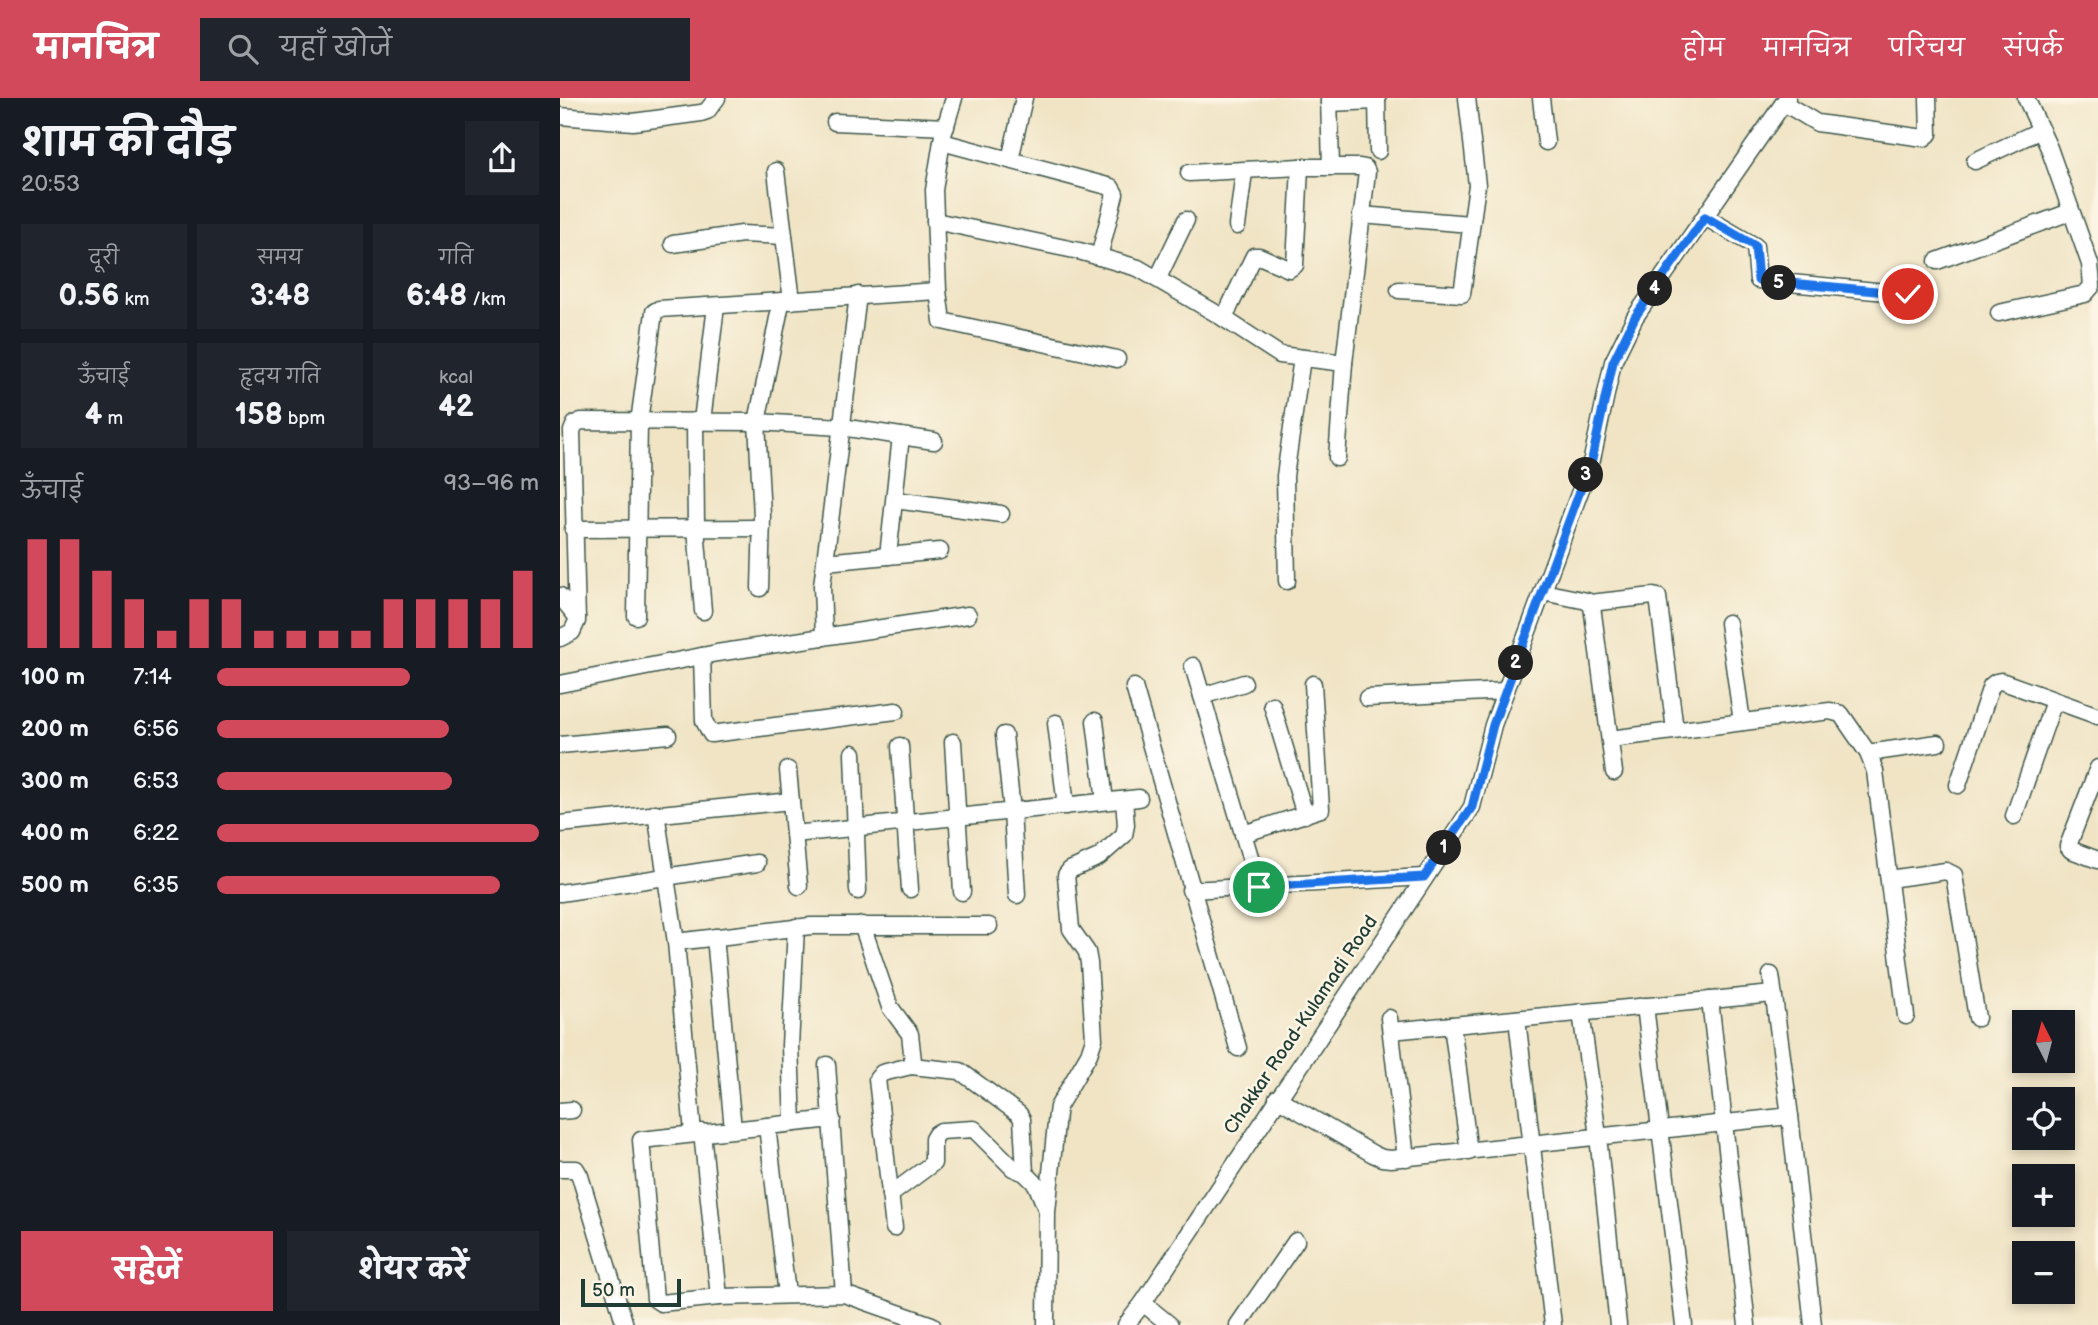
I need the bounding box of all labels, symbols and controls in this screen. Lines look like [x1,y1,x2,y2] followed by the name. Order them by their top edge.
[200,18,690,81] search box
[35,28,158,68] text: मानचित्र
[224,30,262,68] icon: search
[280,33,392,64] text: यहाँ खोजें
[1682,34,1725,63] text: होम
[1763,34,1851,63] text: मानचित्र
[1889,34,1965,63] text: परिचय
[2003,34,2063,63] text: संपर्क
[21,121,234,166] text: शाम की दौड़
[465,121,539,195] button: share
[21,170,80,198] text: 20:53
[89,247,119,270] text: दूरी
[257,247,303,270] text: समय
[439,247,473,270] text: गति
[1878,264,1938,324] pin
[1762,266,1796,300] pin: 5
[1773,271,1784,294] text: 5
[1638,272,1672,306] pin: 4
[1889,275,1927,313] icon: check
[1649,277,1660,300] text: 4
[59,278,119,314] text: 0.56
[250,278,310,314] text: 3:48
[406,278,467,314] text: 6:48
[119,288,149,311] text: km
[467,288,506,311] text: /km
[79,366,129,389] text: ऊँचाई
[240,366,320,389] text: हृदय गति
[439,366,473,389] text: kcal
[438,389,474,425] text: 42
[85,397,102,433] text: 4
[235,397,283,433] text: 158
[102,407,123,430] text: m
[283,407,325,430] text: bpm
[1569,458,1604,492] pin: 3
[1580,463,1591,486] text: 3
[444,469,539,497] text: 93–96 m
[21,477,83,505] text: ऊँचाई
[1499,646,1534,680] pin: 2
[1510,651,1521,674] text: 2
[21,663,85,691] text: 100 m
[133,663,172,691] text: 7:14
[21,715,89,743] text: 200 m
[133,715,179,743] text: 6:56
[21,767,89,795] text: 300 m
[133,767,179,795] text: 6:53
[21,819,89,847] text: 400 m
[133,819,179,847] text: 6:22
[1426,830,1462,866] pin: 1
[1440,836,1448,859] text: 1
[1229,857,1289,917] pin
[1240,868,1278,906] icon: arrive
[21,871,89,899] text: 500 m
[133,871,179,899] text: 6:35
[1219,911,1383,1139] street label: Chakkar Road-Kulamadi Road
[2012,1010,2076,1073] north arrow
[2012,1010,2075,1304] map controls
[2012,1087,2075,1150] button: locate
[2012,1164,2075,1227] button: +
[21,1231,273,1311] button: सहेजें
[287,1231,539,1311] button: शेयर करें
[2012,1241,2075,1304] button: −
[581,1276,681,1308] scale bar
[592,1279,635,1302] text: 50 m

